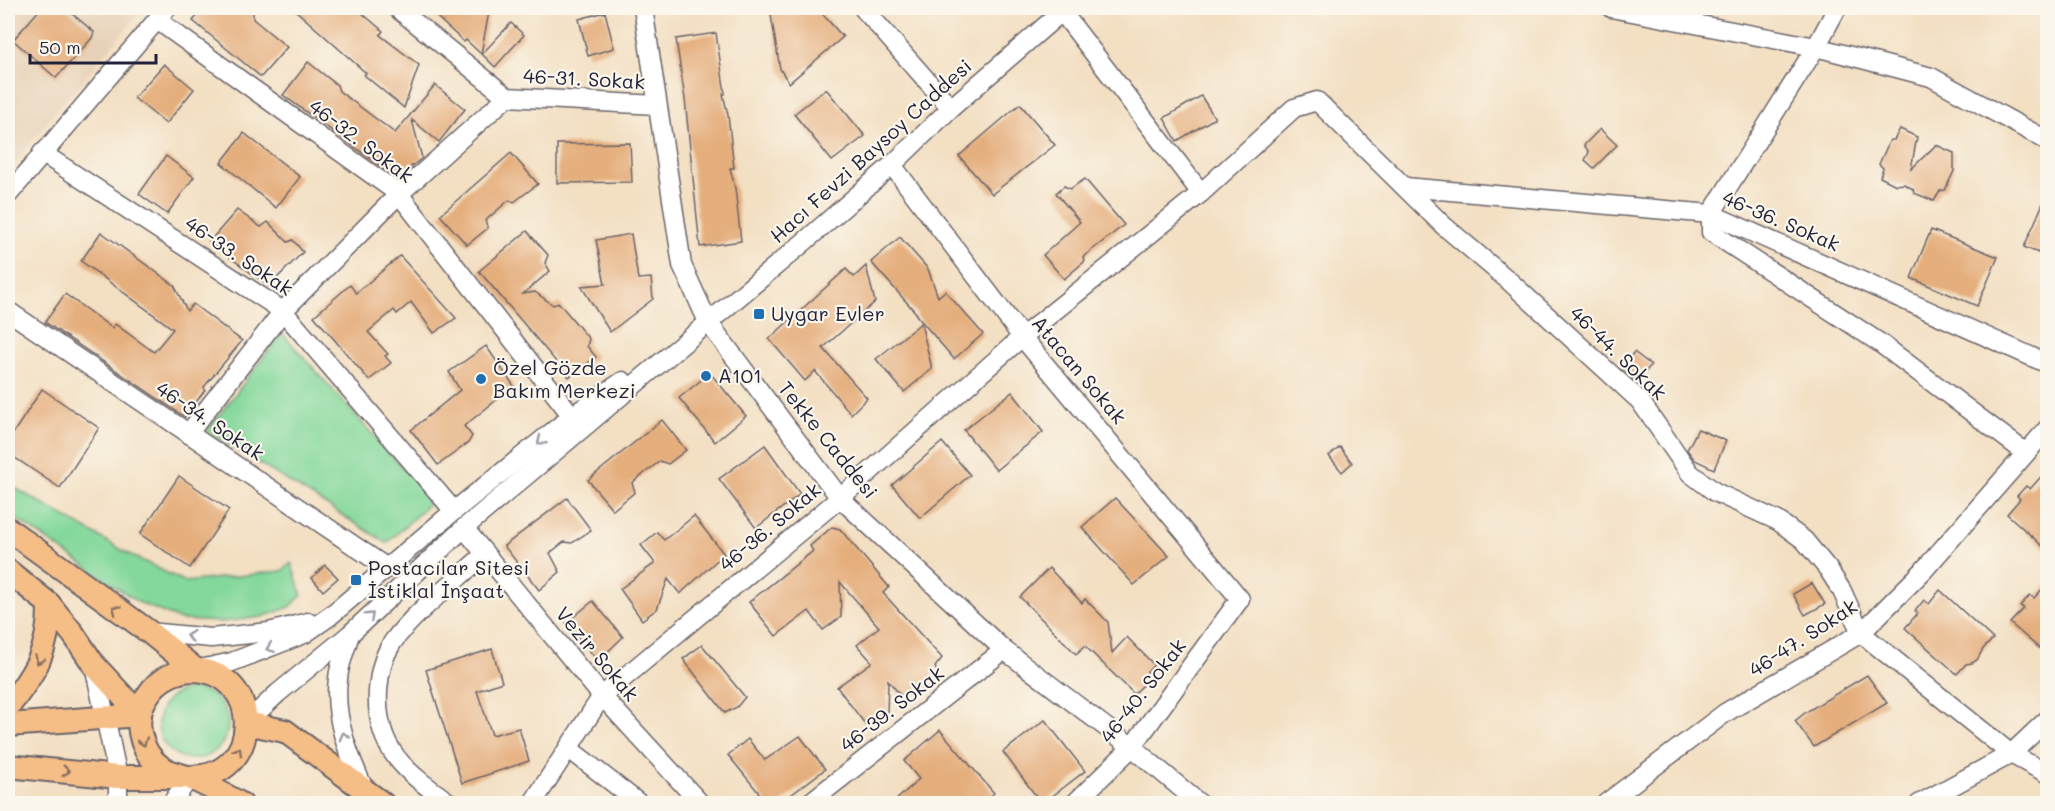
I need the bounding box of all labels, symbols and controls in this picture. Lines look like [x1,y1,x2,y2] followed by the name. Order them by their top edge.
[30,27,156,65] scale bar
[39,35,81,59] text: 50 m
[764,53,977,248] street label: Hacı Fevzi Baysoy Caddesi
[522,62,646,94] street label: 46-31. Sokak
[304,92,419,188] street label: 46-32. Sokak
[1719,184,1844,257] street label: 46-36. Sokak
[181,209,299,301] street label: 46-33. Sokak
[771,300,885,326] place label: Uygar Evler
[1565,300,1673,405] street label: 46-44. Sokak
[752,307,766,321] marker: Uygar Evler
[1027,310,1133,429] street label: Atacan Sokak
[493,354,636,403] place label: Özel Gözde Bakım Merkezi
[718,362,762,388] place label: A101
[699,369,713,383] marker: A101
[474,372,488,386] marker: Özel Gözde Bakım Merkezi
[152,374,270,466] street label: 46-34. Sokak
[773,375,884,503] street label: Tekke Caddesi
[537,434,548,445] one-way arrow
[713,476,826,576] street label: 46-36. Sokak
[368,554,529,603] place label: Postacılar Sitesi İstiklal İnşaat
[349,573,363,587] marker: Postacılar Sitesi İstiklal İnşaat
[1743,592,1862,682] street label: 46-47. Sokak
[551,601,645,706] street label: Vezir Sokak
[112,605,123,616] one-way arrow
[363,612,374,623] one-way arrow
[185,630,194,643] one-way arrow
[1093,633,1191,748] street label: 46-40. Sokak
[265,640,276,653] one-way arrow
[35,653,47,664] one-way arrow
[834,660,949,757] street label: 46-39. Sokak
[339,731,351,742] one-way arrow
[136,736,149,746] one-way arrow
[230,747,242,757] one-way arrow
[61,764,70,777] one-way arrow

